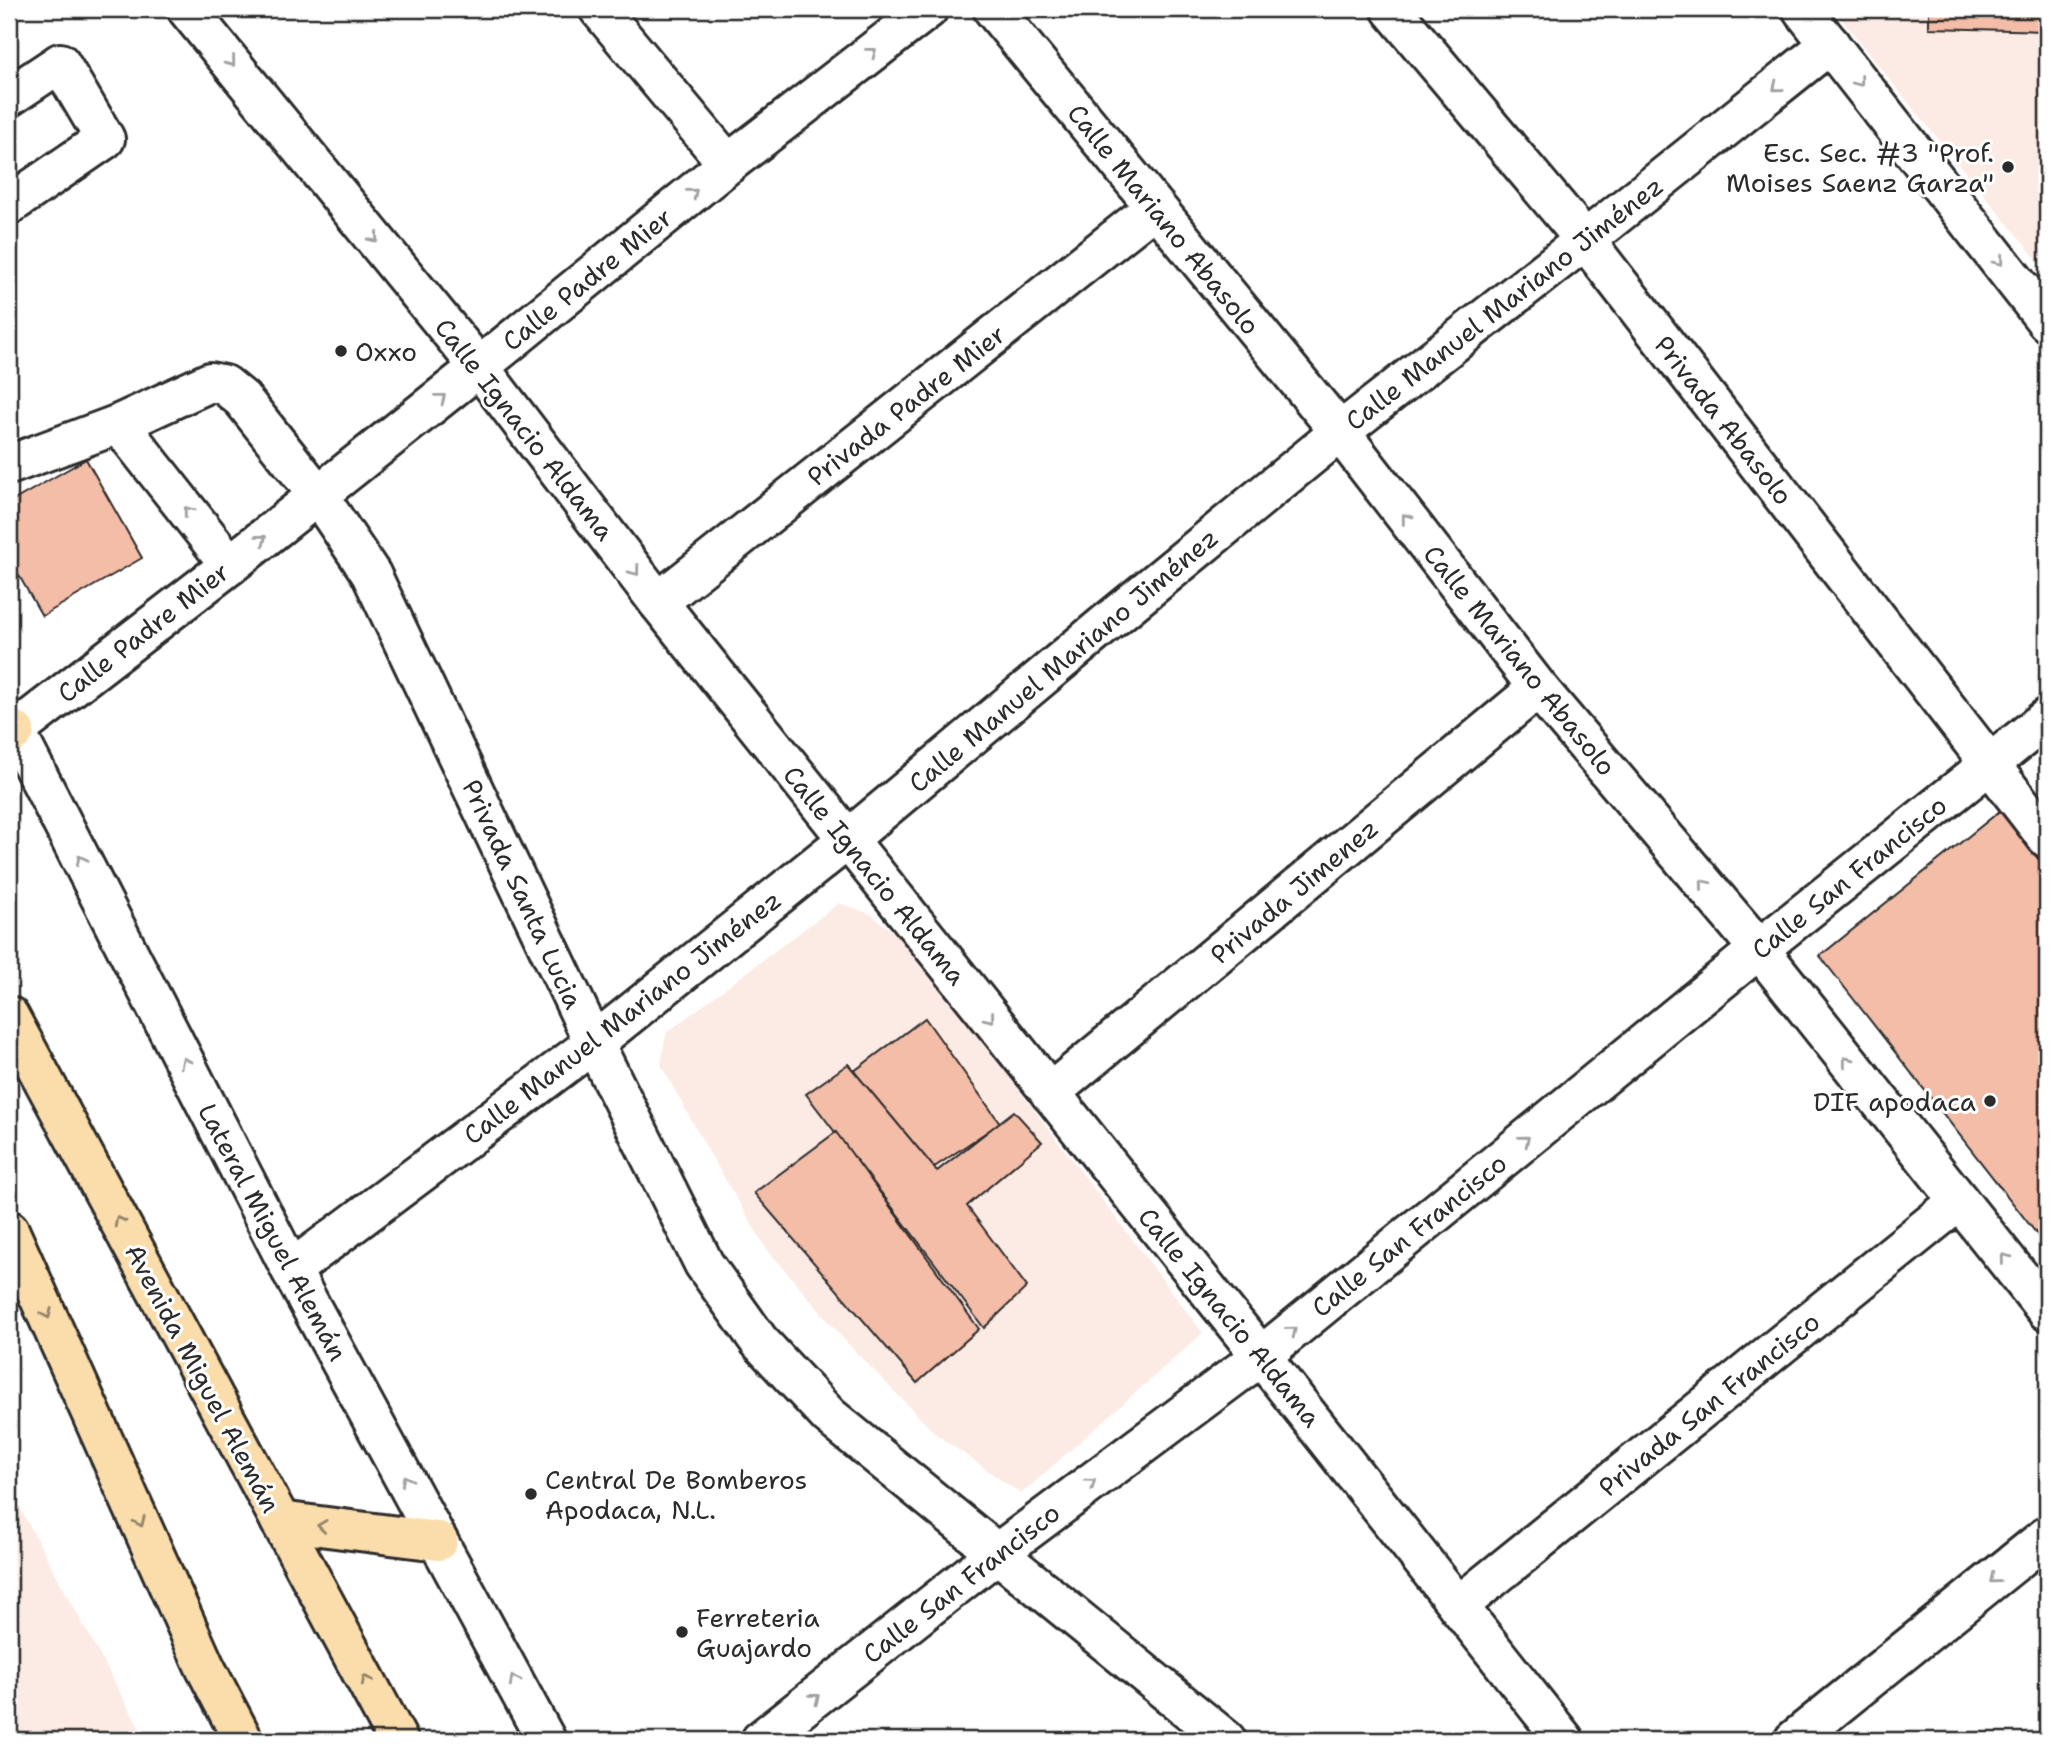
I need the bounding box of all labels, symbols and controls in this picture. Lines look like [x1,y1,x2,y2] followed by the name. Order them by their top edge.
[864,48,877,61] one-way arrow
[222,54,235,66] one-way arrow
[1851,74,1864,86] one-way arrow
[1772,79,1785,91] one-way arrow
[1060,96,1268,342] street label: Calle Mariano Abasolo
[1726,135,1994,200] place label: Esc. Sec. #3 "Prof. Moises Saenz Garza"
[2000,159,2016,175] marker: Esc. Sec. #3 "Prof. Moises Saenz Garza"
[1338,168,1670,438] street label: Calle Manuel Mariano Jiménez
[686,188,698,201] one-way arrow
[495,200,679,358] street label: Calle Padre Mier
[366,230,378,243] one-way arrow
[1991,253,2004,266] one-way arrow
[427,311,623,547] street label: Calle Ignacio Aldama
[800,316,1012,494] street label: Privada Padre Mier
[1647,328,1801,512] street label: Privada Abasolo
[355,334,417,369] place label: Oxxo
[333,343,349,359] marker: Oxxo
[432,394,445,406] one-way arrow
[184,507,197,519] one-way arrow
[1401,513,1414,525] one-way arrow
[901,520,1225,800] street label: Calle Manuel Mariano Jiménez
[255,535,267,548] one-way arrow
[1416,537,1624,783] street label: Calle Mariano Abasolo
[50,554,236,710] street label: Calle Padre Mier
[627,564,640,576] one-way arrow
[776,758,974,992] street label: Calle Ignacio Aldama
[454,774,592,1014] street label: Privada Santa Lucia
[1744,787,1954,967] street label: Calle San Francisco
[1203,810,1385,972] street label: Privada Jimenez
[75,855,89,867] one-way arrow
[1700,880,1712,893] one-way arrow
[456,882,788,1152] street label: Calle Manuel Mariano Jiménez
[982,1010,994,1023] one-way arrow
[1843,1056,1856,1068] one-way arrow
[179,1057,193,1069] one-way arrow
[1813,1084,1976,1119] place label: DIF apodaca
[1982,1093,1998,1109] marker: DIF apodaca
[190,1097,356,1367] street label: Lateral Miguel Alemán
[1517,1136,1529,1149] one-way arrow
[1304,1145,1514,1325] street label: Calle San Francisco
[1131,1200,1329,1434] street label: Calle Ignacio Aldama
[113,1216,127,1228] one-way arrow
[117,1237,289,1519] street label: Avenida Miguel Alemán
[2000,1253,2013,1265] one-way arrow
[1591,1304,1827,1504] street label: Privada San Francisco
[39,1307,53,1319] one-way arrow
[1283,1327,1296,1339] one-way arrow
[545,1462,807,1527] place label: Central De Bomberos Apodaca, N.L.
[400,1475,414,1487] one-way arrow
[1083,1479,1096,1491] one-way arrow
[523,1486,539,1502] marker: Central De Bomberos Apodaca, N.L.
[855,1495,1067,1671] street label: Calle San Francisco
[132,1515,146,1527] one-way arrow
[316,1519,328,1534] one-way arrow
[1990,1571,2003,1583] one-way arrow
[696,1600,820,1665] place label: Ferreteria Guajardo
[674,1624,690,1640] marker: Ferreteria Guajardo
[361,1675,374,1687] one-way arrow
[509,1675,522,1687] one-way arrow
[807,1693,819,1706] one-way arrow

